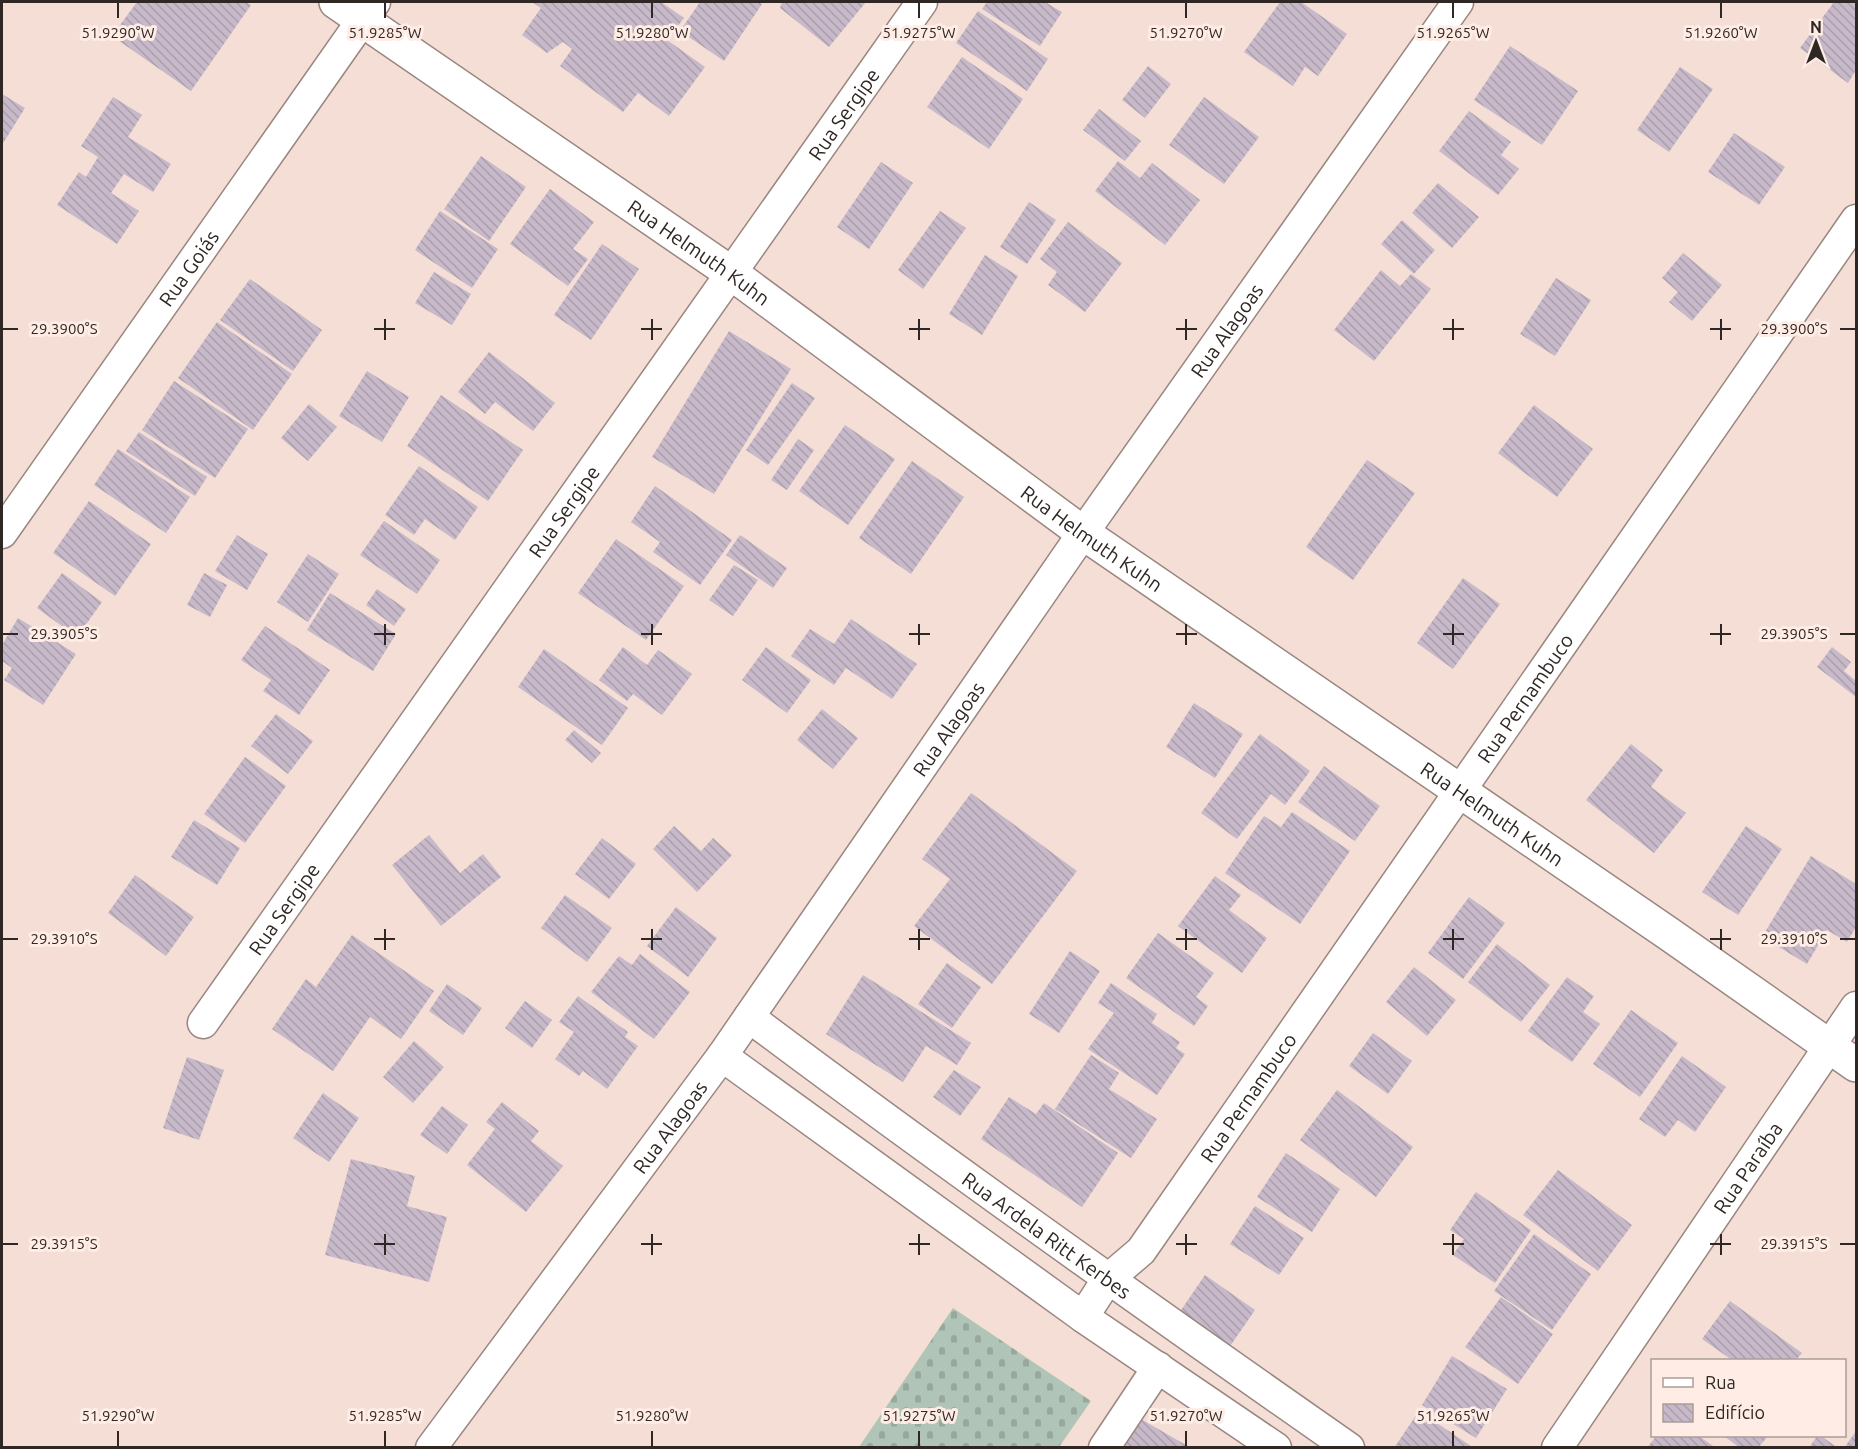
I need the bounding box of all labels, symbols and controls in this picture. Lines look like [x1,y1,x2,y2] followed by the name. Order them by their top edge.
[1786,12,1846,72] north arrow
[1810,18,1822,36] text: N
[81,24,155,41] text: 51.9290°W
[348,24,422,41] text: 51.9285°W
[615,24,689,41] text: 51.9280°W
[882,24,956,41] text: 51.9275°W
[1149,24,1223,41] text: 51.9270°W
[1416,24,1490,41] text: 51.9265°W
[1684,24,1758,41] text: 51.9260°W
[803,63,883,164] street label: Rua Sergipe
[624,194,775,310] street label: Rua Helmuth Kuhn
[154,225,223,310] street label: Rua Goiás
[1185,279,1267,382] street label: Rua Alagoas
[30,320,98,337] text: 29.3900°S
[1760,320,1828,337] text: 29.3900°S
[523,461,604,562] street label: Rua Sergipe
[1017,480,1167,596] street label: Rua Helmuth Kuhn
[30,625,98,642] text: 29.3905°S
[1760,625,1828,642] text: 29.3905°S
[1472,629,1577,767] street label: Rua Pernambuco
[907,677,989,780] street label: Rua Alagoas
[1417,756,1568,870] street label: Rua Helmuth Kuhn
[243,858,324,959] street label: Rua Sergipe
[30,930,98,947] text: 29.3910°S
[1760,930,1828,947] text: 29.3910°S
[1195,1028,1300,1166] street label: Rua Pernambuco
[628,1076,711,1178] street label: Rua Alagoas
[1708,1117,1786,1218] street label: Rua Paraíba
[958,1167,1136,1303] street label: Rua Ardela Ritt Kerbes
[30,1235,98,1252] text: 29.3915°S
[1760,1235,1828,1252] text: 29.3915°S
[1651,1359,1846,1437] legend
[1705,1372,1736,1392] text: Rua
[1705,1402,1765,1422] text: Edifício
[81,1407,155,1424] text: 51.9290°W
[348,1407,422,1424] text: 51.9285°W
[615,1407,689,1424] text: 51.9280°W
[882,1407,956,1424] text: 51.9275°W
[1149,1407,1223,1424] text: 51.9270°W
[1416,1407,1490,1424] text: 51.9265°W

